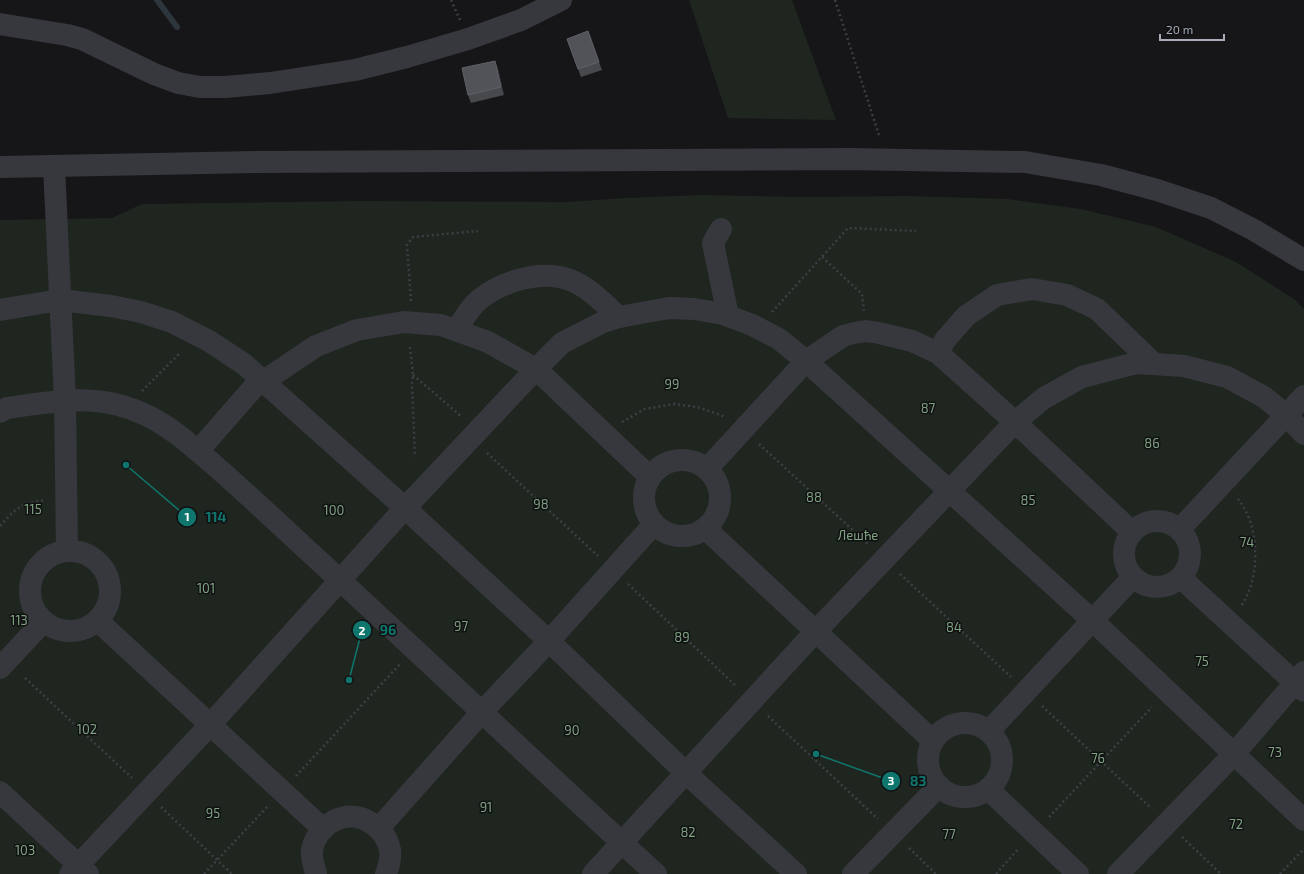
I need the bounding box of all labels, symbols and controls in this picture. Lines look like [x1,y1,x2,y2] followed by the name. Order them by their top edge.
[1160,16,1224,42] scale bar
[1166,22,1193,36] text: 20 m
[665,376,679,392] park label: 99
[921,400,936,416] park label: 87
[1144,435,1160,451] park label: 86
[806,489,822,505] park label: 88
[1021,492,1035,508] park label: 85
[533,496,549,512] park label: 98
[24,501,42,517] park label: 115
[324,502,344,518] park label: 100
[177,504,234,530] callout: 114
[205,508,227,525] text: 114
[184,509,190,523] text: 1
[838,527,878,543] park label: Лешће
[1240,534,1254,550] park label: 74
[197,580,215,596] park label: 101
[10,612,28,628] park label: 113
[352,617,404,643] callout: 96
[454,618,468,634] park label: 97
[946,619,962,635] park label: 84
[380,621,396,638] text: 96
[359,623,366,637] text: 2
[674,629,690,645] park label: 89
[1195,653,1209,669] park label: 75
[77,721,97,737] park label: 102
[564,722,580,738] park label: 90
[1268,744,1282,760] park label: 73
[1091,750,1105,766] park label: 76
[881,768,934,794] callout: 83
[910,772,926,789] text: 83
[888,773,895,787] text: 3
[480,799,492,815] park label: 91
[206,805,220,821] park label: 95
[1229,816,1243,832] park label: 72
[680,824,696,840] park label: 82
[942,826,956,842] park label: 77
[15,842,35,858] park label: 103

